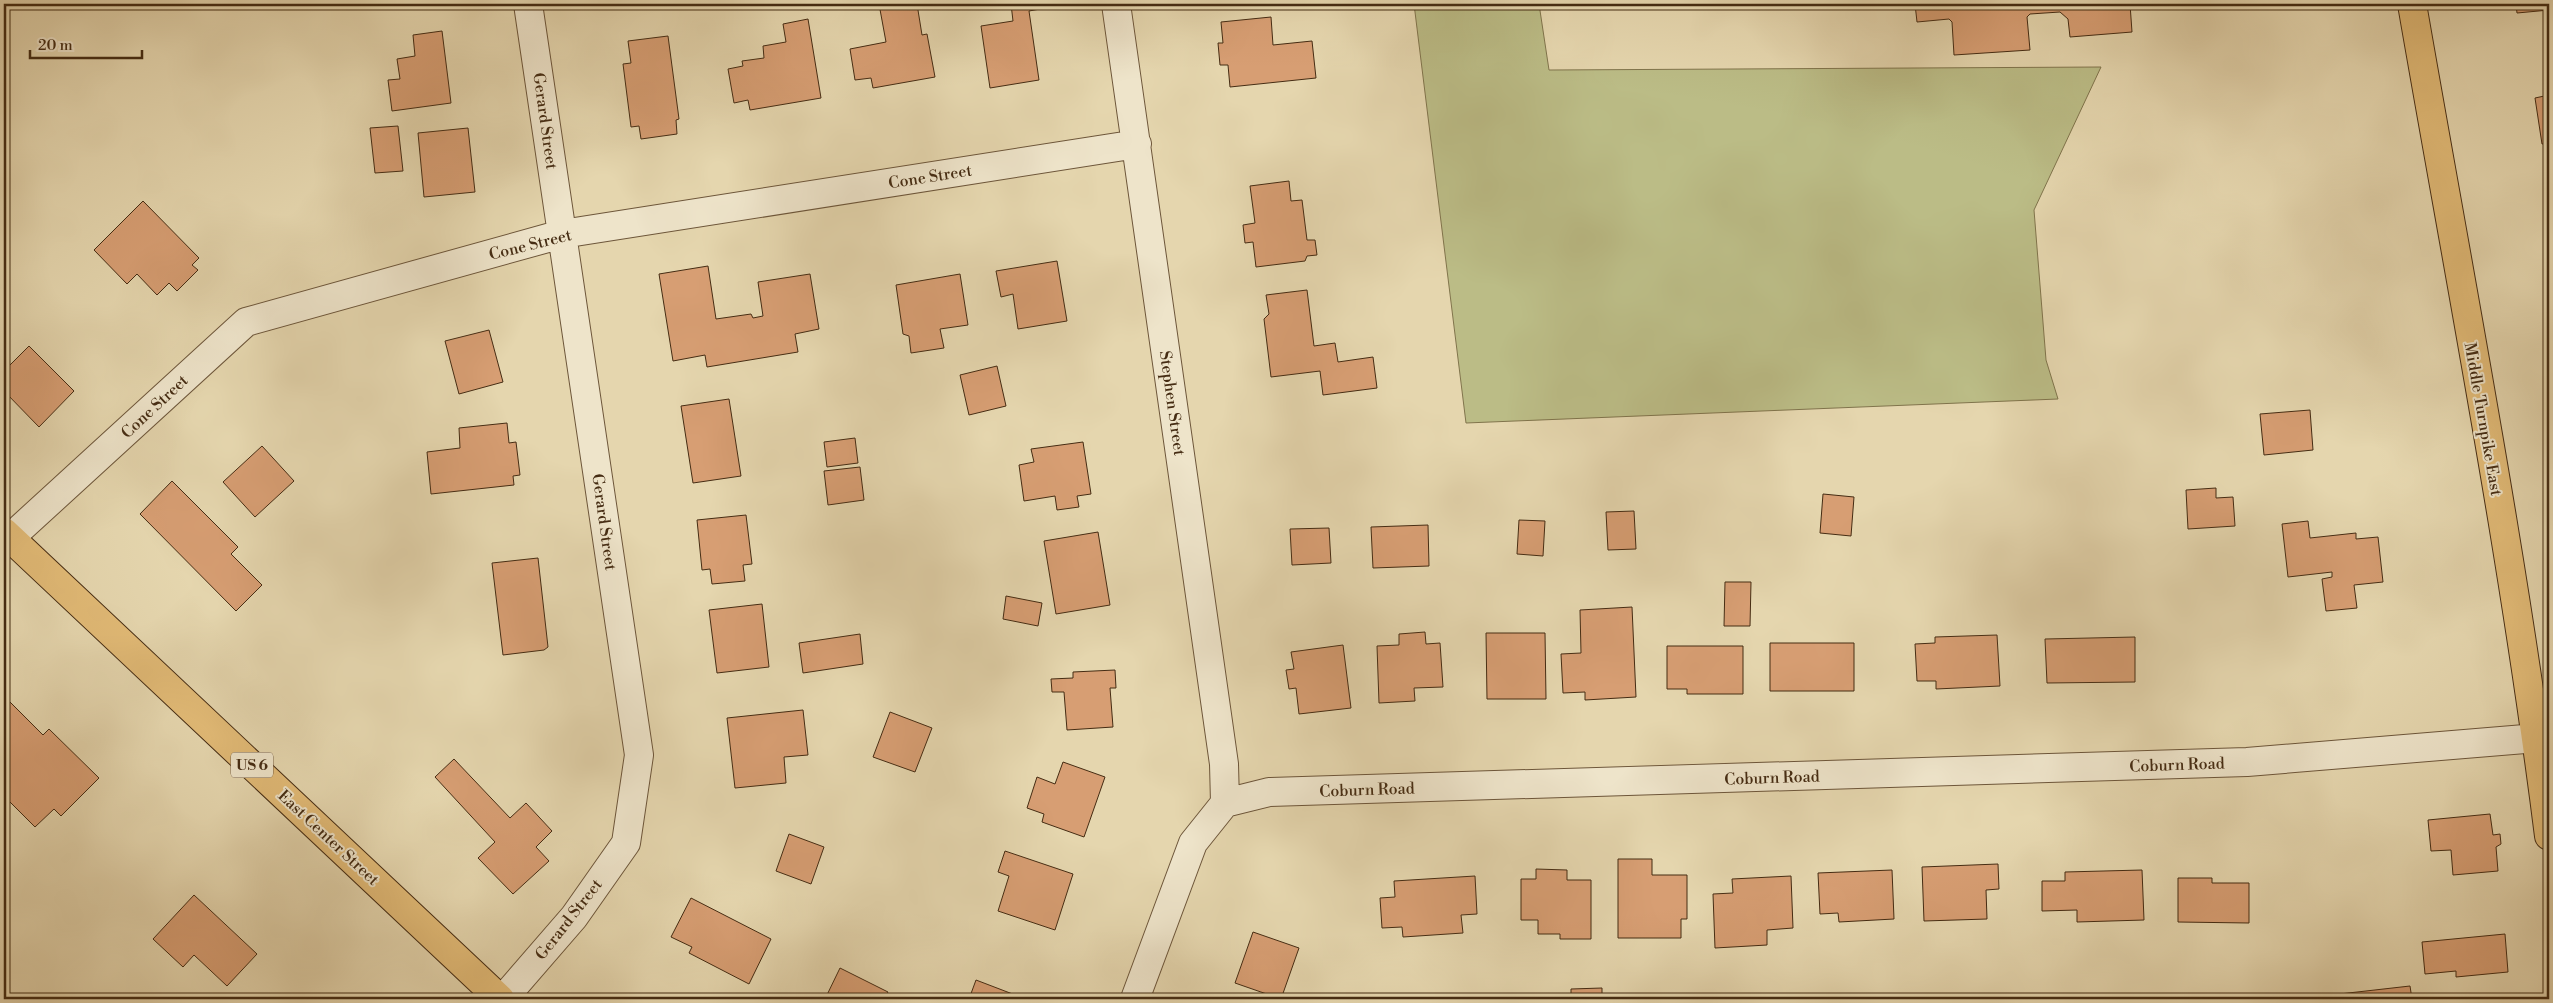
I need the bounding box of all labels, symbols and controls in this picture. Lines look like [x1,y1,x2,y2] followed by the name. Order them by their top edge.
[30,28,142,60] scale bar
[38,36,73,55] text: 20 m
[528,71,562,171] street label: Gerard Street
[887,160,974,193] street label: Cone Street
[487,225,574,265] street label: Cone Street
[2460,341,2506,498] street label: Middle Turnpike East
[1155,349,1189,457] street label: Stephen Street
[117,370,193,443] street label: Cone Street
[587,472,621,572] street label: Gerard Street
[231,752,273,778] road number: US 6
[2129,753,2225,777] street label: Coburn Road
[1724,766,1820,790] street label: Coburn Road
[1319,778,1415,802] street label: Coburn Road
[274,786,383,890] street label: East Center Street
[531,875,607,964] street label: Gerard Street

